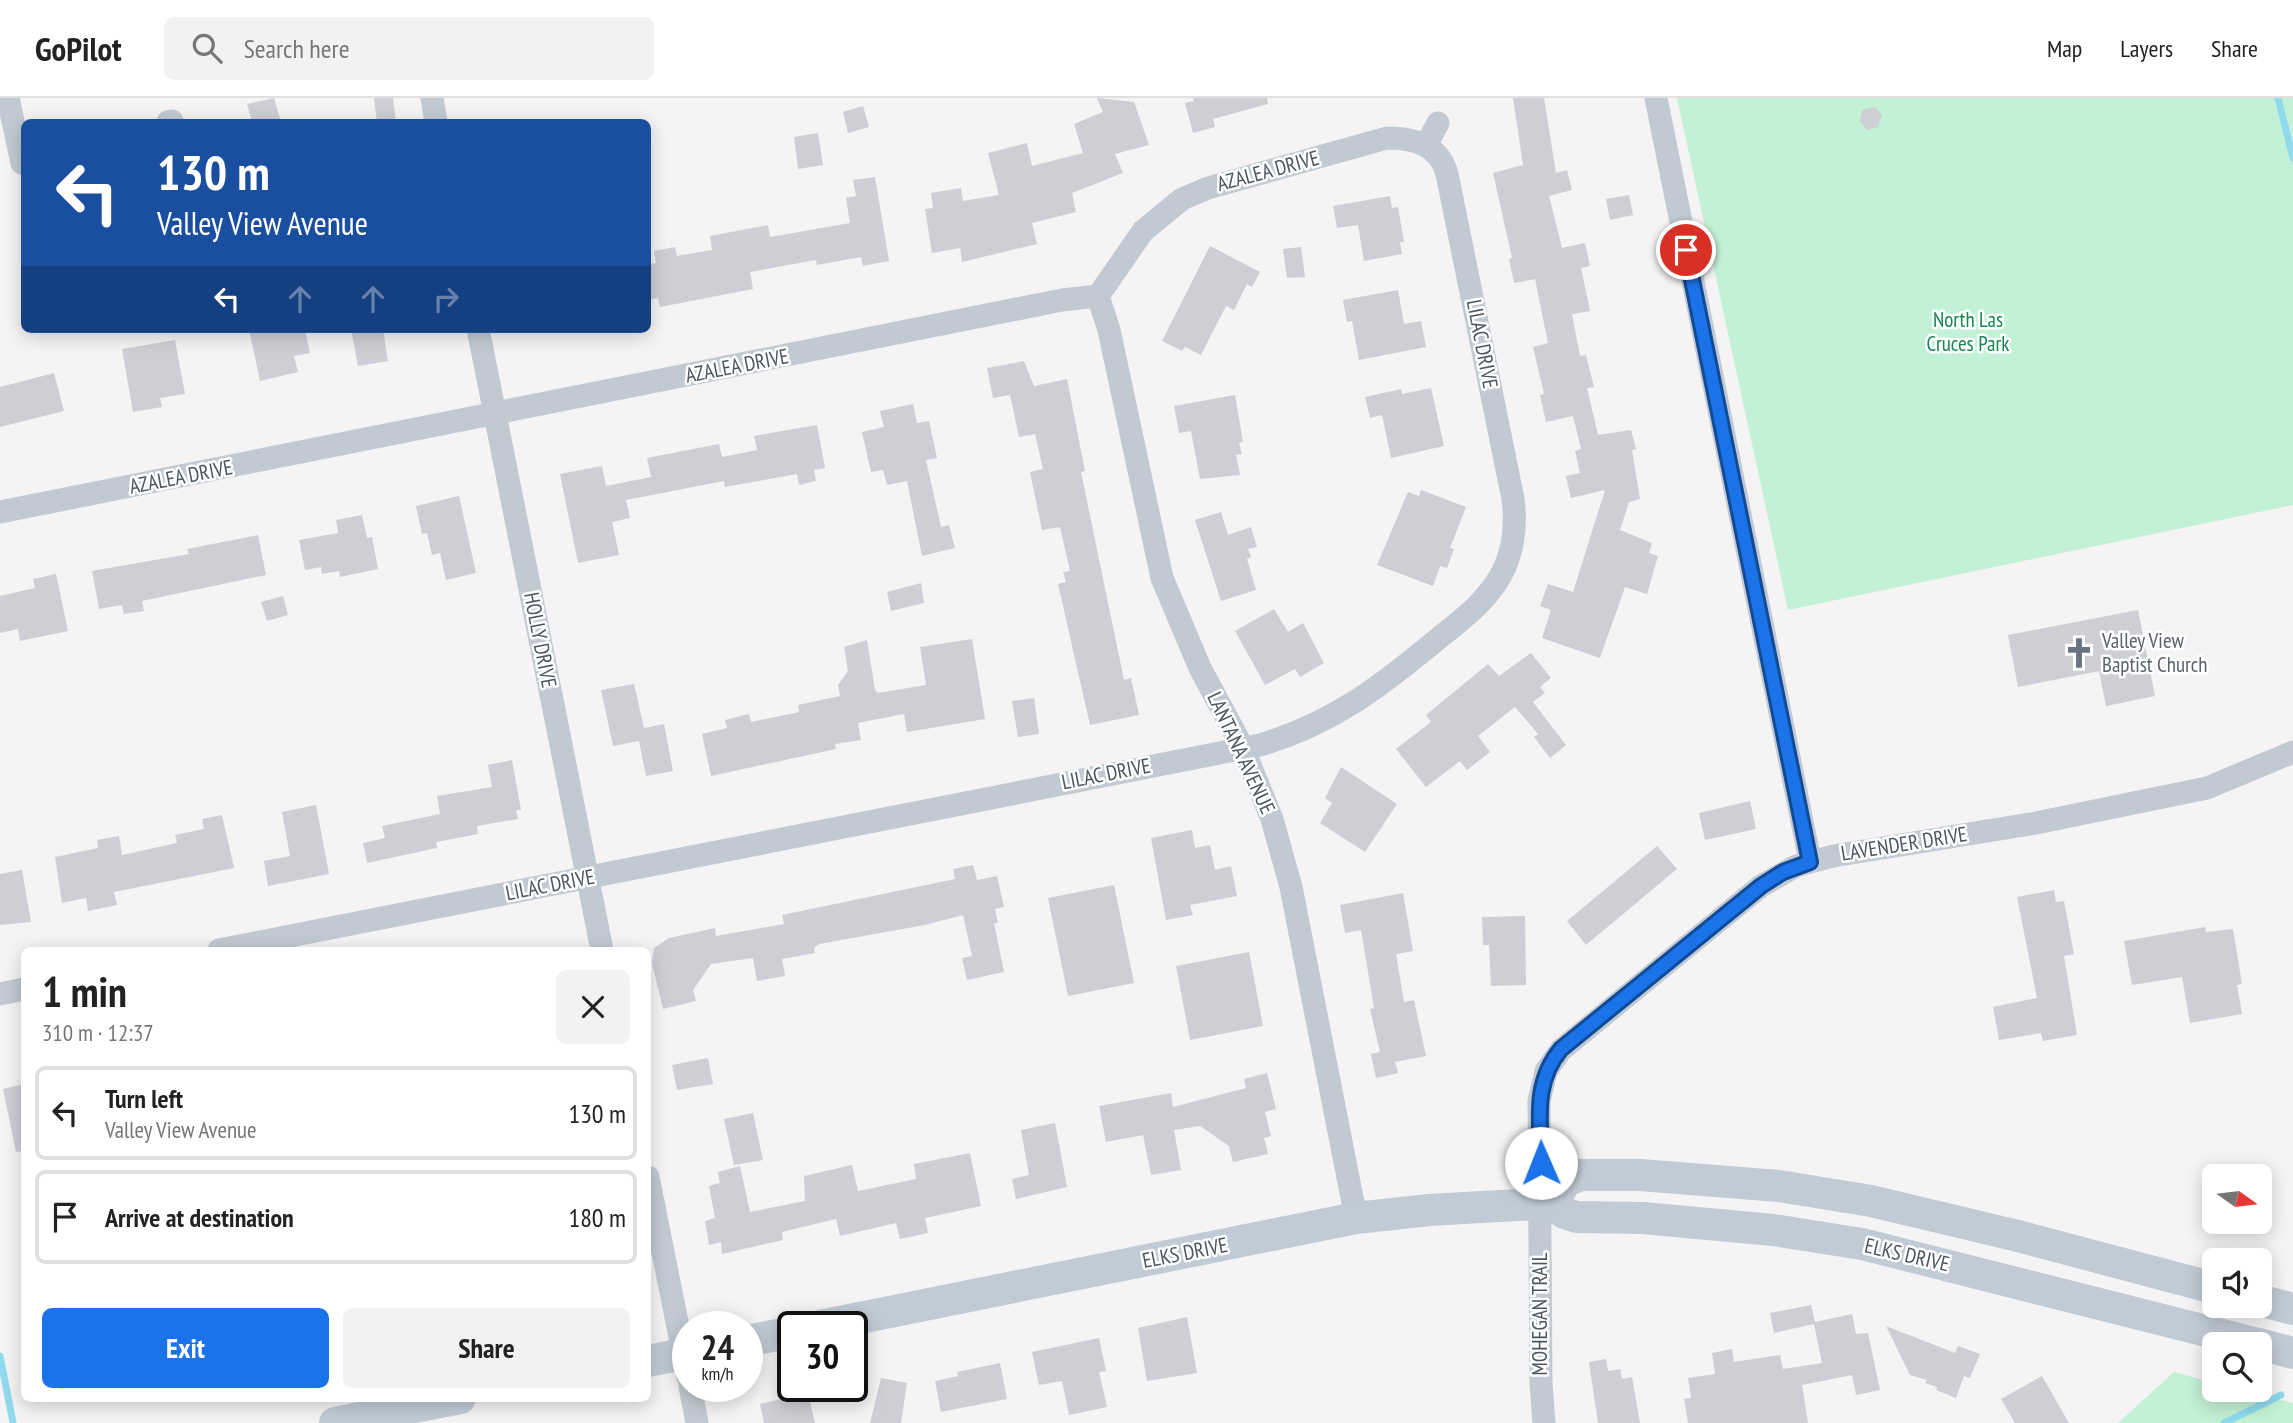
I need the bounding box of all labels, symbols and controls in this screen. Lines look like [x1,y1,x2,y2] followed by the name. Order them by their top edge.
[164,17,654,80] search box
[35,27,122,70] text: GoPilot
[188,29,226,67] icon: search
[244,32,349,65] text: Search here
[2047,33,2082,64] text: Map
[2120,33,2173,64] text: Layers
[2211,33,2258,64] text: Share
[157,140,270,204] text: 130 m
[1214,144,1322,197] street label: AZALEA DRIVE
[42,147,133,238] icon: left
[157,202,368,244] text: Valley View Avenue
[1656,220,1716,280] pin
[1667,231,1705,269] icon: arrive
[208,280,246,318] icon: left
[281,280,319,318] icon: ahead
[354,280,392,318] icon: ahead
[427,280,465,318] icon: right
[1461,297,1504,391] street label: LILAC DRIVE
[1927,306,2009,357] park label: North Las Cruces Park
[683,342,791,389] street label: AZALEA DRIVE
[127,453,235,500] street label: AZALEA DRIVE
[518,590,563,690] street label: HOLLY DRIVE
[2101,627,2208,678] place label: Valley View Baptist Church
[2062,636,2096,670] church icon: Valley View Baptist Church
[1201,687,1282,818] street label: LANTANA AVENUE
[1059,752,1153,795] street label: LILAC DRIVE
[1839,820,1969,867] street label: LAVENDER DRIVE
[503,863,597,906] street label: LILAC DRIVE
[42,964,127,1019] text: 1 min
[556,970,630,1044] button: close
[42,1018,154,1047] text: 310 m · 12:37
[105,1082,183,1115] text: Turn left
[46,1094,84,1132] icon: left
[568,1097,626,1130] text: 130 m
[105,1115,257,1144] text: Valley View Avenue
[1504,1126,1578,1200] position arrow
[2202,1164,2272,1234] north arrow
[2202,1164,2272,1402] map controls
[46,1198,84,1236] icon: arrive
[105,1201,294,1234] text: Arrive at destination
[568,1201,626,1234] text: 180 m
[1140,1231,1230,1274] street label: ELKS DRIVE
[1862,1232,1952,1277] street label: ELKS DRIVE
[2202,1248,2272,1318] button: sound
[1526,1252,1553,1376] street label: MOHEGAN TRAIL
[42,1308,329,1388] button: Exit
[343,1308,630,1388] button: Share
[777,1311,868,1402] speed limit sign: 30
[701,1324,734,1370] text: 24
[2202,1332,2272,1402] button: search
[702,1362,733,1385] text: km/h

